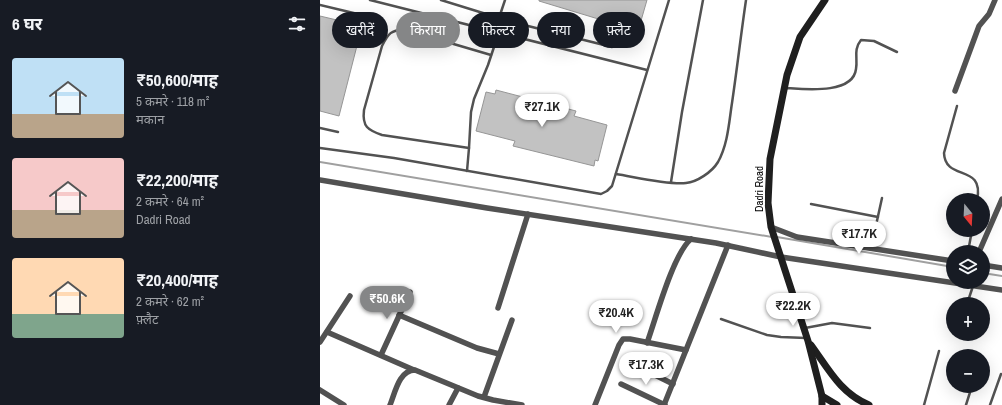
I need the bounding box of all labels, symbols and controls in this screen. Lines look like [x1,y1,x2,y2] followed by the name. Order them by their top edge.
[12,12,42,35] text: 6 घर
[332,12,388,48] chip: खरीदें
[396,12,460,48] chip: किराया
[468,12,529,48] chip: फ़िल्टर
[537,12,585,48] chip: नया
[593,12,645,48] chip: फ़्लैट
[286,13,308,35] icon: filters
[136,68,218,91] text: ₹50,600/माह
[44,74,92,122] icon: home
[136,93,209,110] text: 5 कमरे · 118 m²
[509,94,575,128] pin: ₹27.1K
[524,98,560,115] text: ₹27.1K
[136,111,164,128] text: मकान
[752,166,766,212] street label: Dadri Road
[136,168,218,191] text: ₹22,200/माह
[44,174,92,222] icon: home
[136,193,204,210] text: 2 कमरे · 64 m²
[946,193,990,237] north arrow
[946,193,990,393] map controls
[136,211,191,228] text: Dadri Road
[826,221,892,255] pin: ₹17.7K
[841,225,877,242] text: ₹17.7K
[946,245,990,289] button: layers
[136,268,218,291] text: ₹20,400/माह
[44,274,92,322] icon: home
[354,286,420,320] pin: ₹50.6K
[369,290,405,307] text: ₹50.6K
[136,293,204,310] text: 2 कमरे · 62 m²
[760,293,826,327] pin: ₹22.2K
[775,297,811,314] text: ₹22.2K
[946,297,990,341] button: +
[583,300,649,334] pin: ₹20.4K
[598,304,634,321] text: ₹20.4K
[136,311,159,328] text: फ़्लैट
[946,349,990,393] button: −
[613,352,679,386] pin: ₹17.3K
[628,356,664,373] text: ₹17.3K

